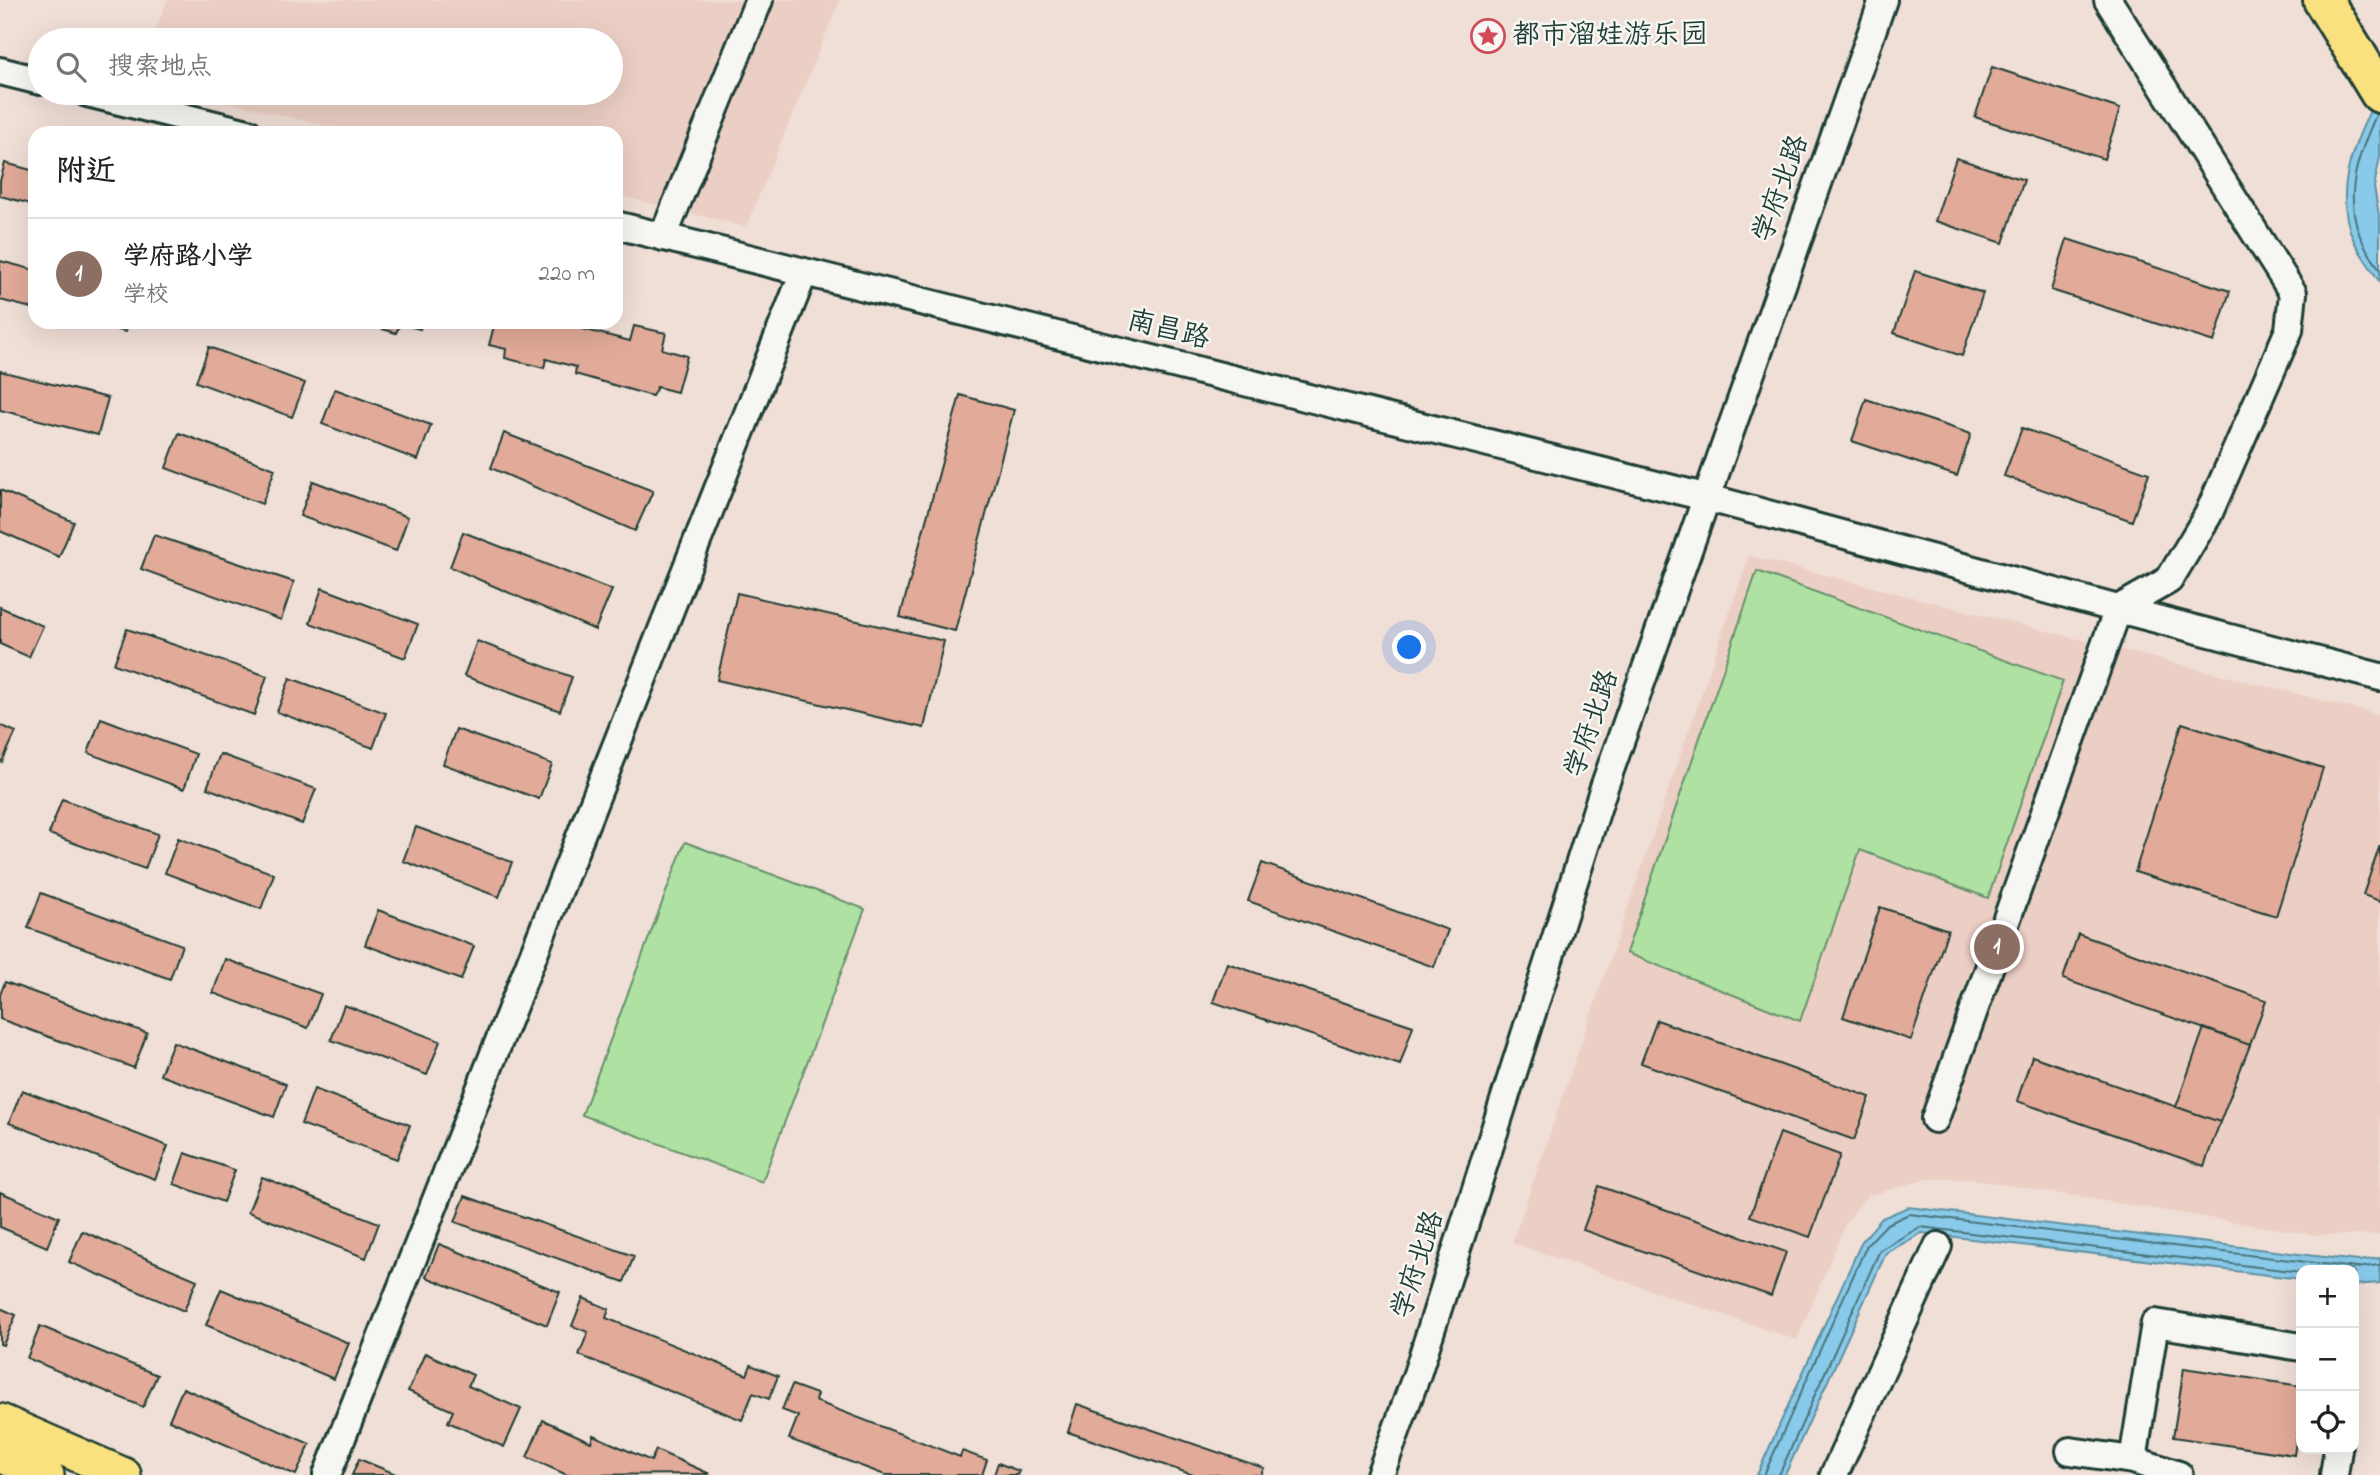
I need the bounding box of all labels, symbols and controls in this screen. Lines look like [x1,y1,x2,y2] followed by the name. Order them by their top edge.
[1512,16,1708,57] place label: 都市溜娃游乐园
[1469,17,1507,55] place icon: 都市溜娃游乐园
[28,28,623,105] search box
[52,48,90,86] icon: search
[108,49,212,87] text: 搜索地点
[1744,129,1820,249] street label: 学府北路
[56,151,116,195] text: 附近
[123,239,253,277] text: 学府路小学
[75,258,83,291] text: 1
[539,258,595,291] text: 220 m
[123,279,169,312] text: 学校
[1122,301,1214,361] street label: 南昌路
[1392,630,1426,664] your location
[1555,664,1631,784] street label: 学府北路
[1974,921,2020,973] pin: 1
[1382,1205,1456,1325] street label: 学府北路
[2296,1265,2359,1454] map controls
[2296,1265,2359,1328] button: +
[2296,1328,2359,1391] button: −
[2296,1391,2359,1454] button: locate

